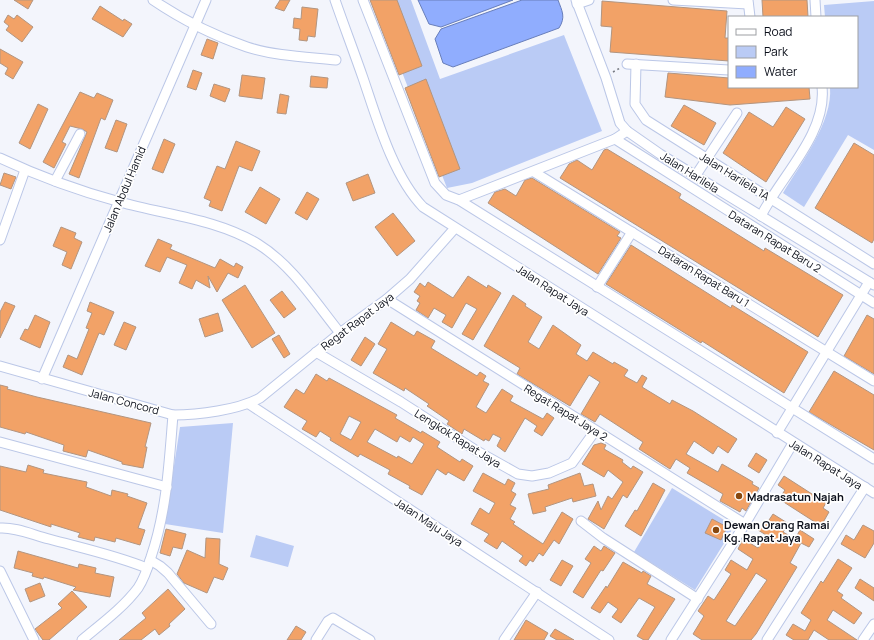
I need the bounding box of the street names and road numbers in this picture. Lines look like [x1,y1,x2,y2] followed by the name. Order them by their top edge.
[99,144,149,234] street label: Jalan Abdul Hamid
[658,148,722,196] street label: Jalan Harilela
[697,148,773,204] street label: Jalan Harilela 1A
[726,206,824,276] street label: Dataran Rapat Baru 2
[656,242,752,310] street label: Dataran Rapat Baru 1
[514,261,592,319] street label: Jalan Rapat Jaya
[318,289,396,353] street label: Regat Rapat Jaya
[521,380,611,444] street label: Regat Rapat Jaya 2
[87,384,161,418] street label: Jalan Concord
[412,405,504,471] street label: Lengkok Rapat Jaya
[787,436,865,492] street label: Jalan Rapat Jaya
[392,494,466,550] street label: Jalan Maju Jaya

